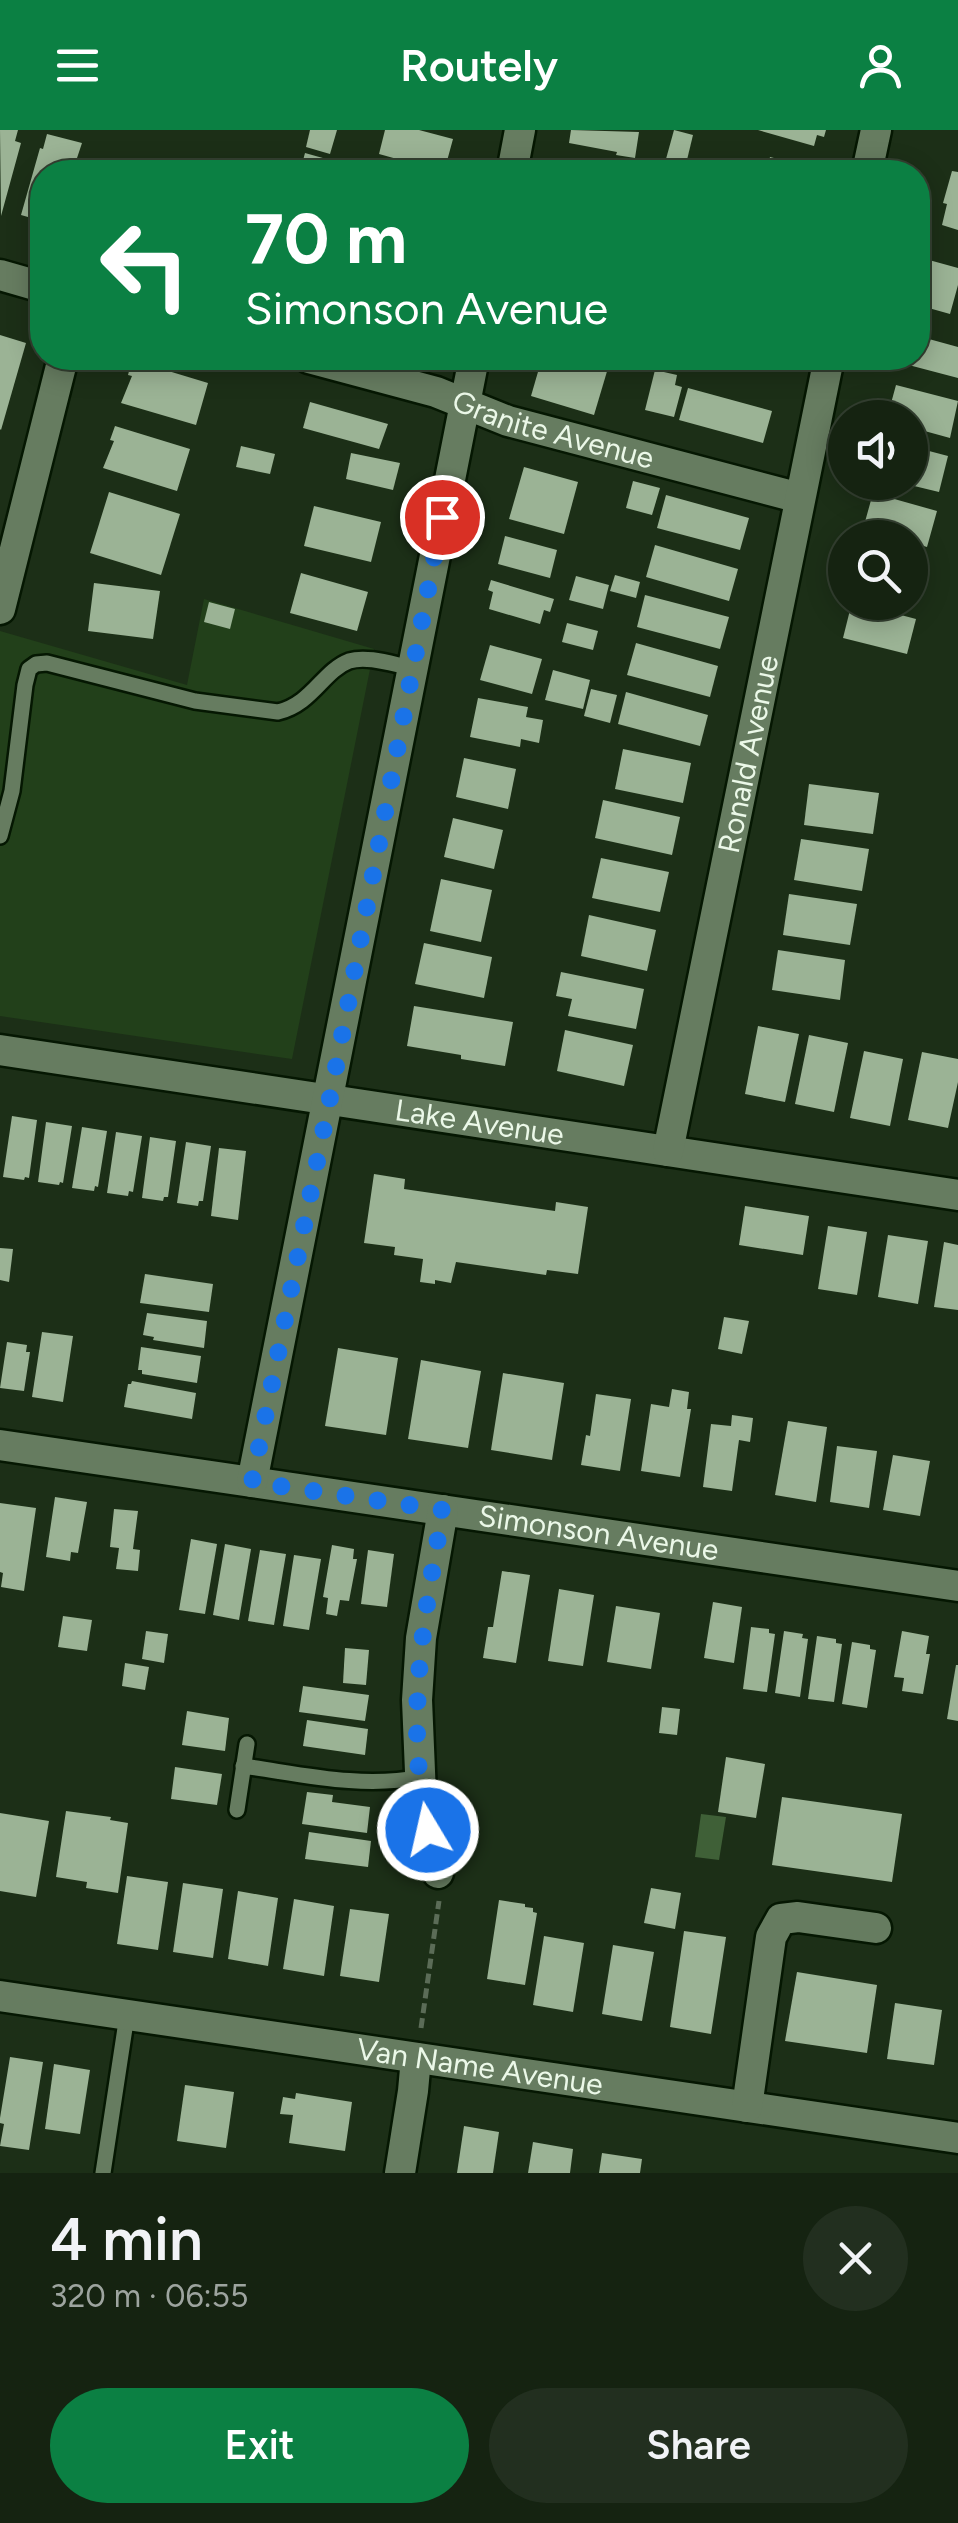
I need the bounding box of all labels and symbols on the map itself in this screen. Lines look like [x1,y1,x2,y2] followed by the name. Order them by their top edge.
[447,382,658,477] street label: Granite Avenue
[400,475,485,560] pin
[710,652,786,856] street label: Ronald Avenue
[393,1091,567,1153] street label: Lake Avenue
[476,1497,721,1569] street label: Simonson Avenue
[376,1778,480,1882] position arrow
[354,2030,605,2103] street label: Van Name Avenue

